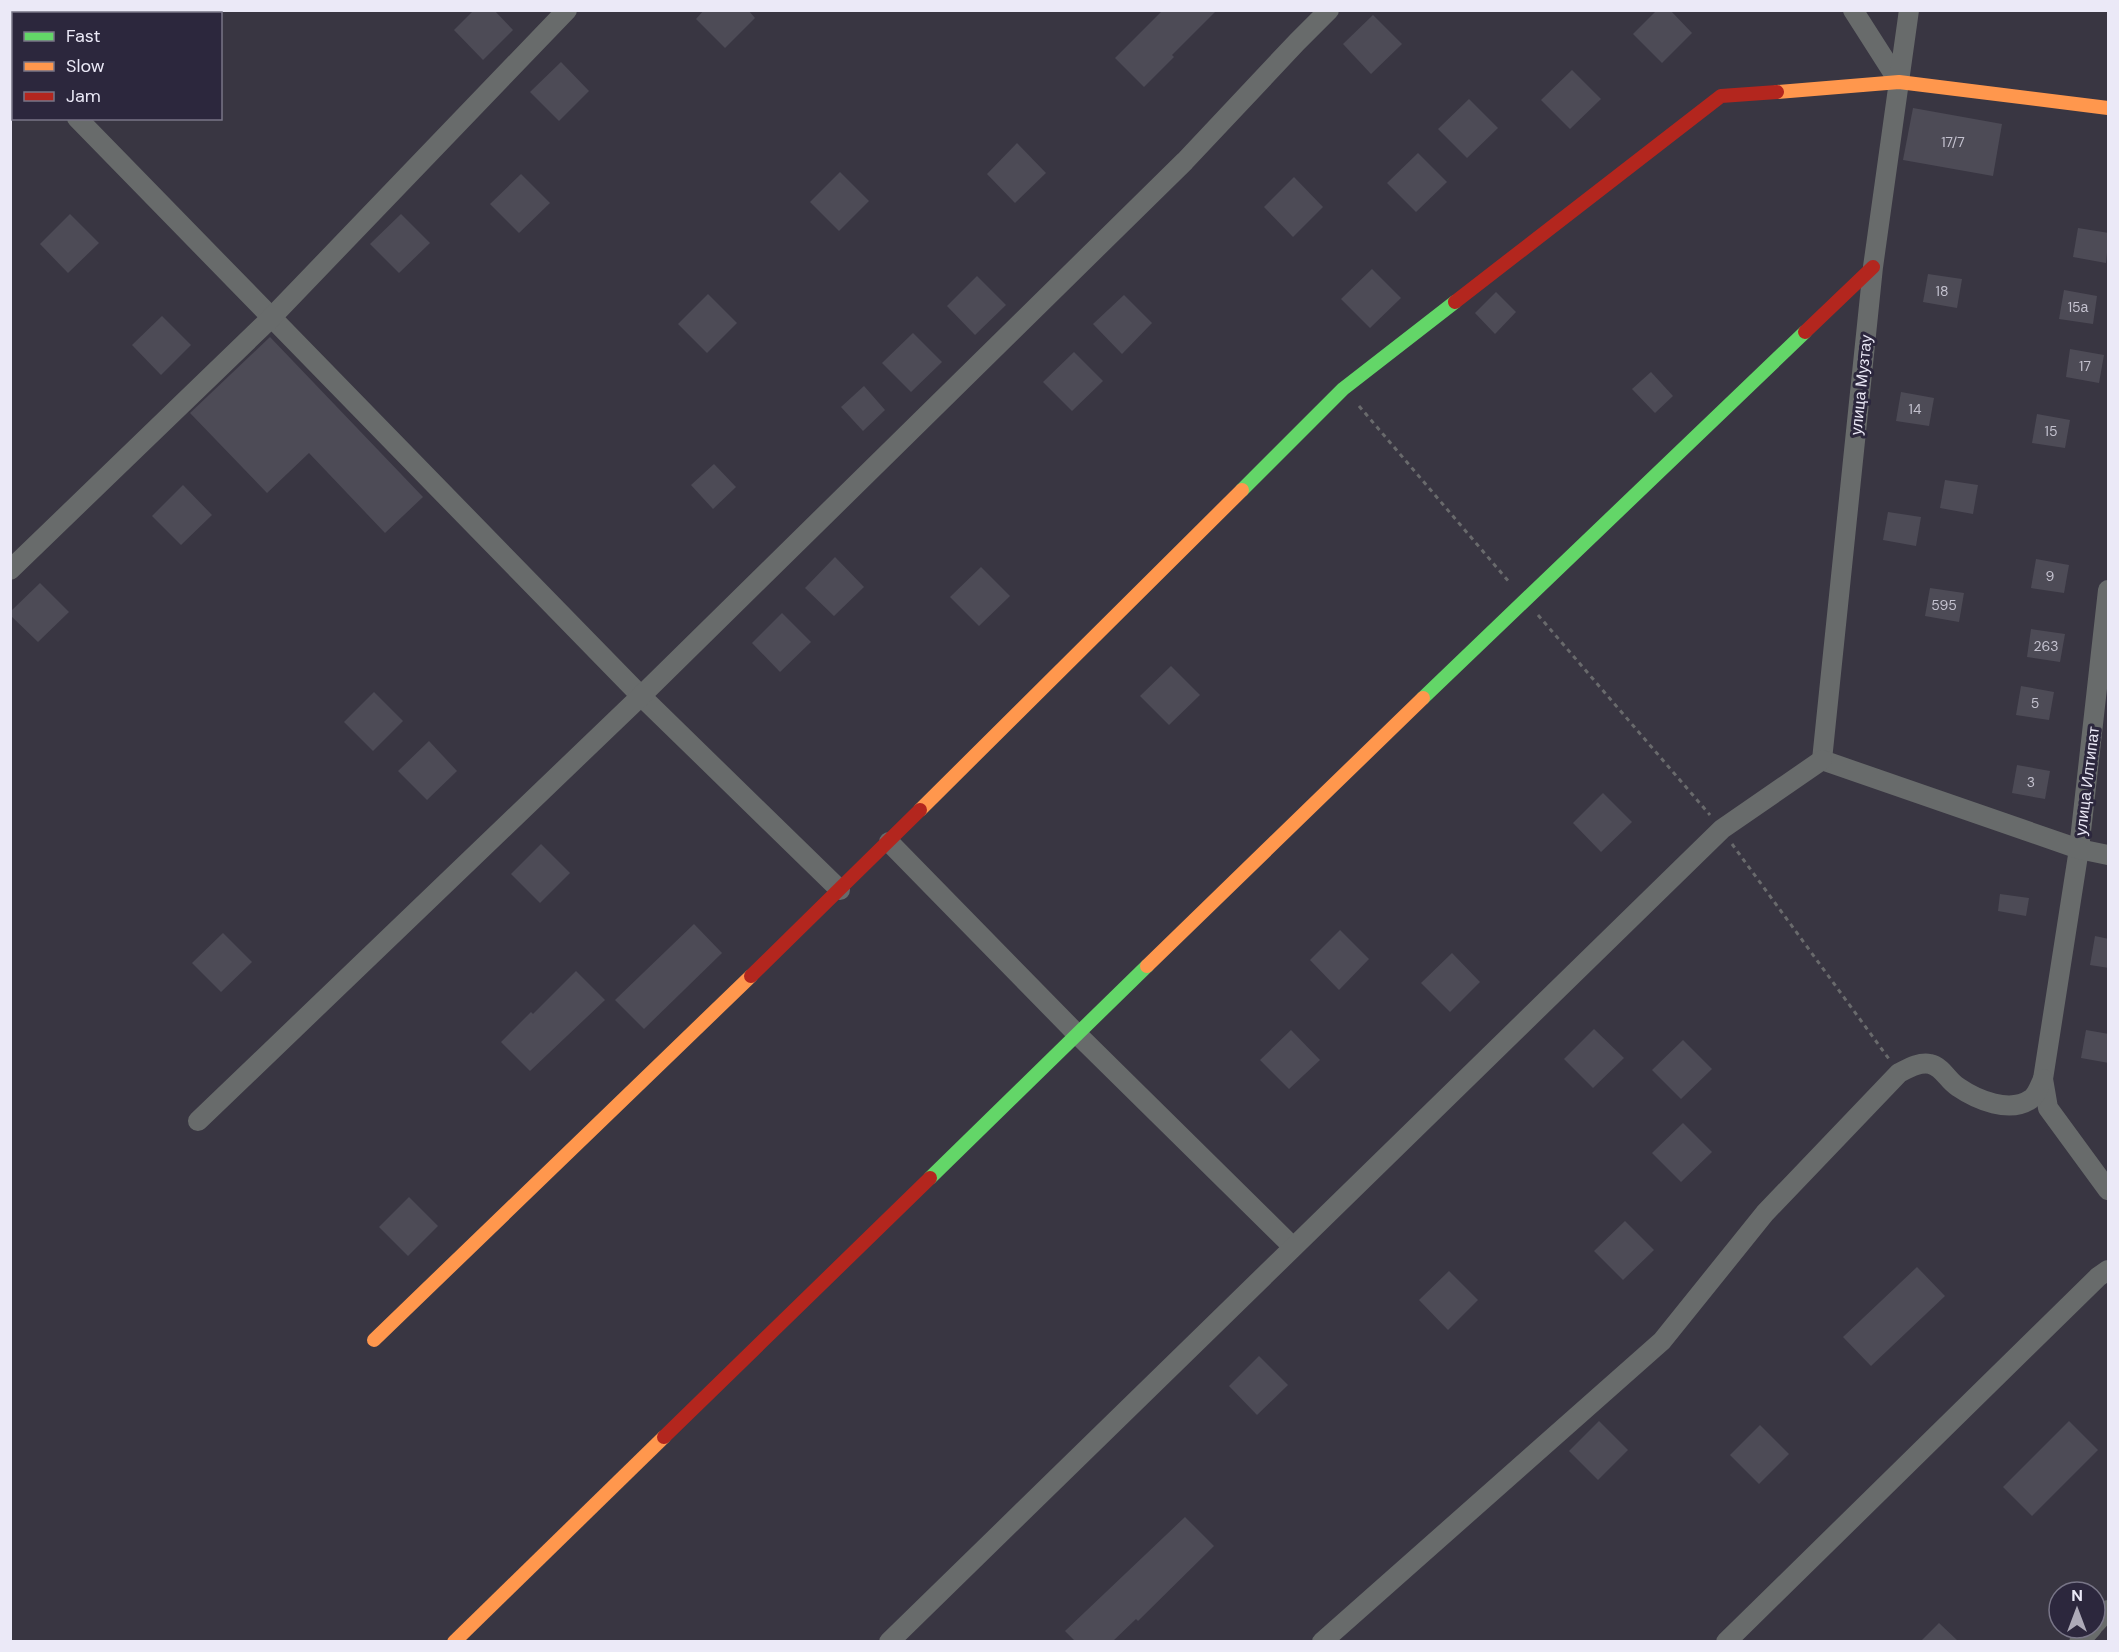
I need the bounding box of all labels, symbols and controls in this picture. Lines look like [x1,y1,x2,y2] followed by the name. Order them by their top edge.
[12,12,222,120] legend
[66,24,101,48] text: Fast
[66,54,105,78] text: Slow
[66,84,101,108] text: Jam
[1941,133,1965,151] house number: 17/7
[1936,282,1948,300] house number: 18
[2068,298,2089,316] house number: 15а
[1845,334,1877,436] street label: улица Музтау
[2079,357,2091,375] house number: 17
[1909,400,1922,418] house number: 14
[2045,422,2057,440] house number: 15
[2046,567,2055,585] house number: 9
[1931,596,1957,614] house number: 595
[2033,637,2059,655] house number: 263
[2031,694,2039,712] house number: 5
[2070,725,2104,837] street label: улица Илтипат
[2027,773,2035,791] house number: 3
[2047,1580,2107,1640] north arrow
[2071,1585,2083,1606] text: N

